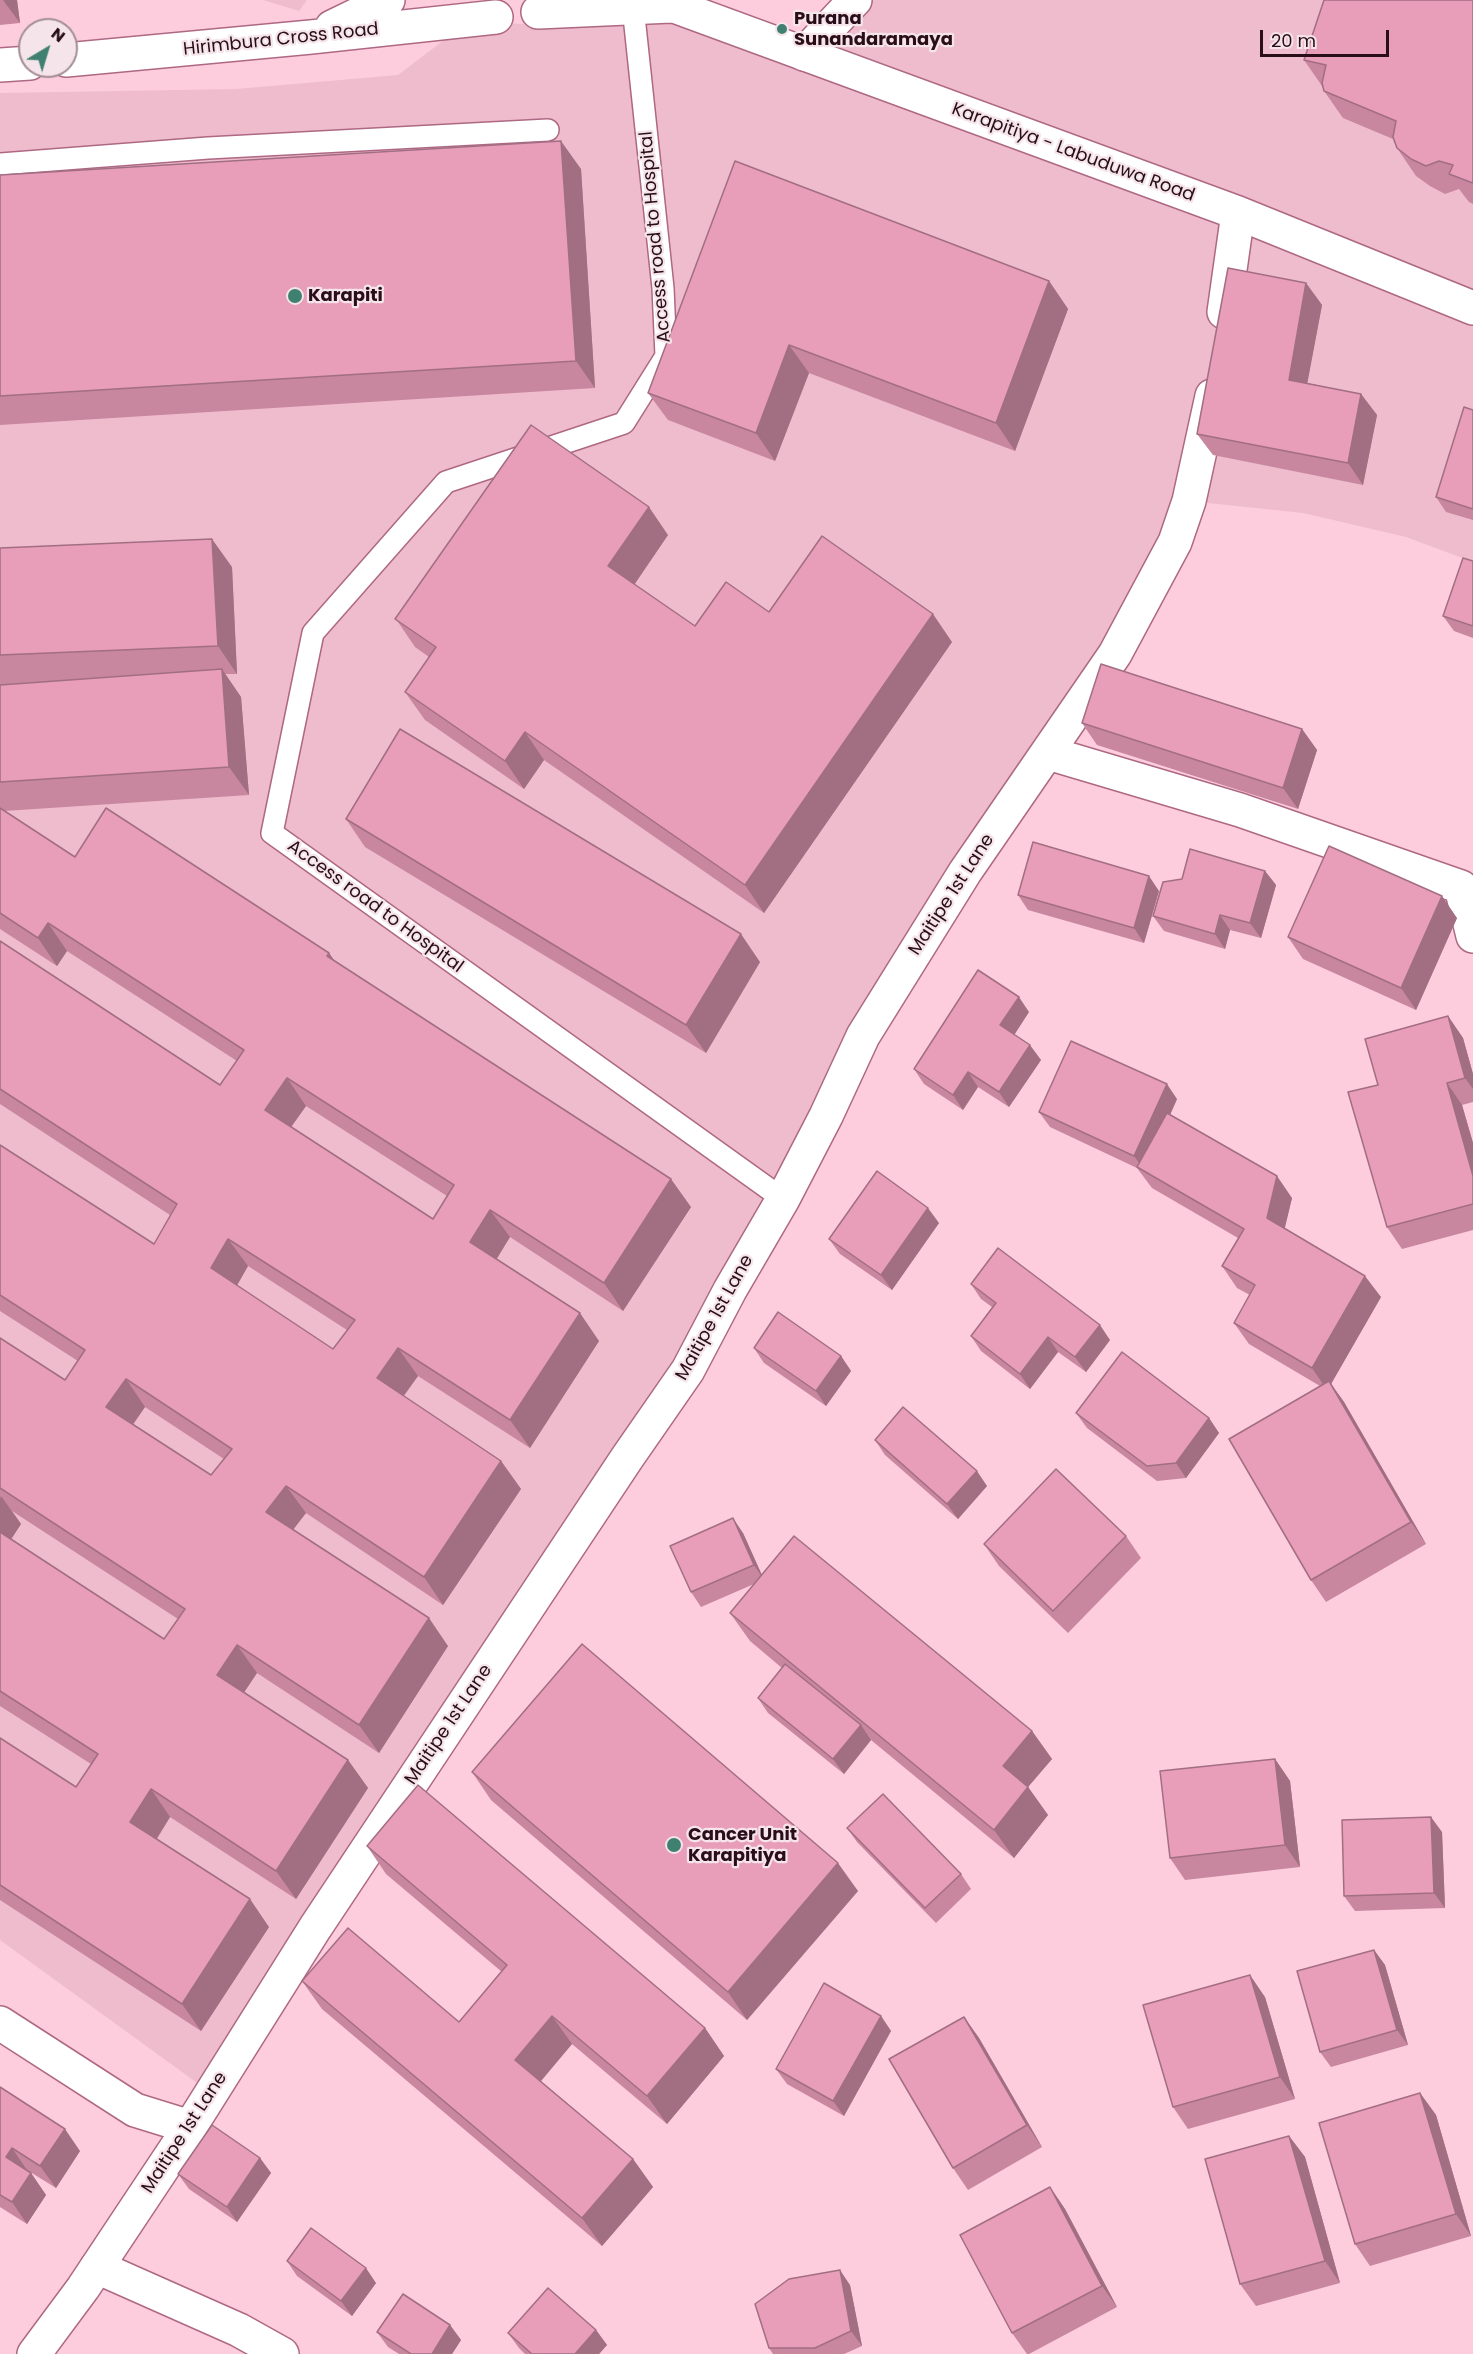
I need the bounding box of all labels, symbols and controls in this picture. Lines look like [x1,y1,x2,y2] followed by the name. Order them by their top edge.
[794,8,953,50] place label: Purana Sunandaramaya
[18,18,78,78] north arrow
[1263,18,1392,56] scale bar
[182,19,380,61] street label: Hirimbura Cross Road
[46,22,70,48] text: N
[775,22,789,36] marker: Purana Sunandaramaya
[1271,28,1316,53] text: 20 m
[949,99,1197,207] street label: Karapitiya - Labuduwa Road
[636,130,676,344] street label: Access road to Hospital
[308,285,383,307] place label: Karapiti
[286,287,304,305] marker: Karapiti
[905,830,999,960] street label: Maitipe 1st Lane
[283,836,467,978] street label: Access road to Hospital
[672,1251,758,1385] street label: Maitipe 1st Lane
[401,1661,497,1789] street label: Maitipe 1st Lane
[688,1824,797,1866] place label: Cancer Unit Karapitiya
[665,1836,683,1854] marker: Cancer Unit Karapitiya
[138,2068,232,2198] street label: Maitipe 1st Lane

